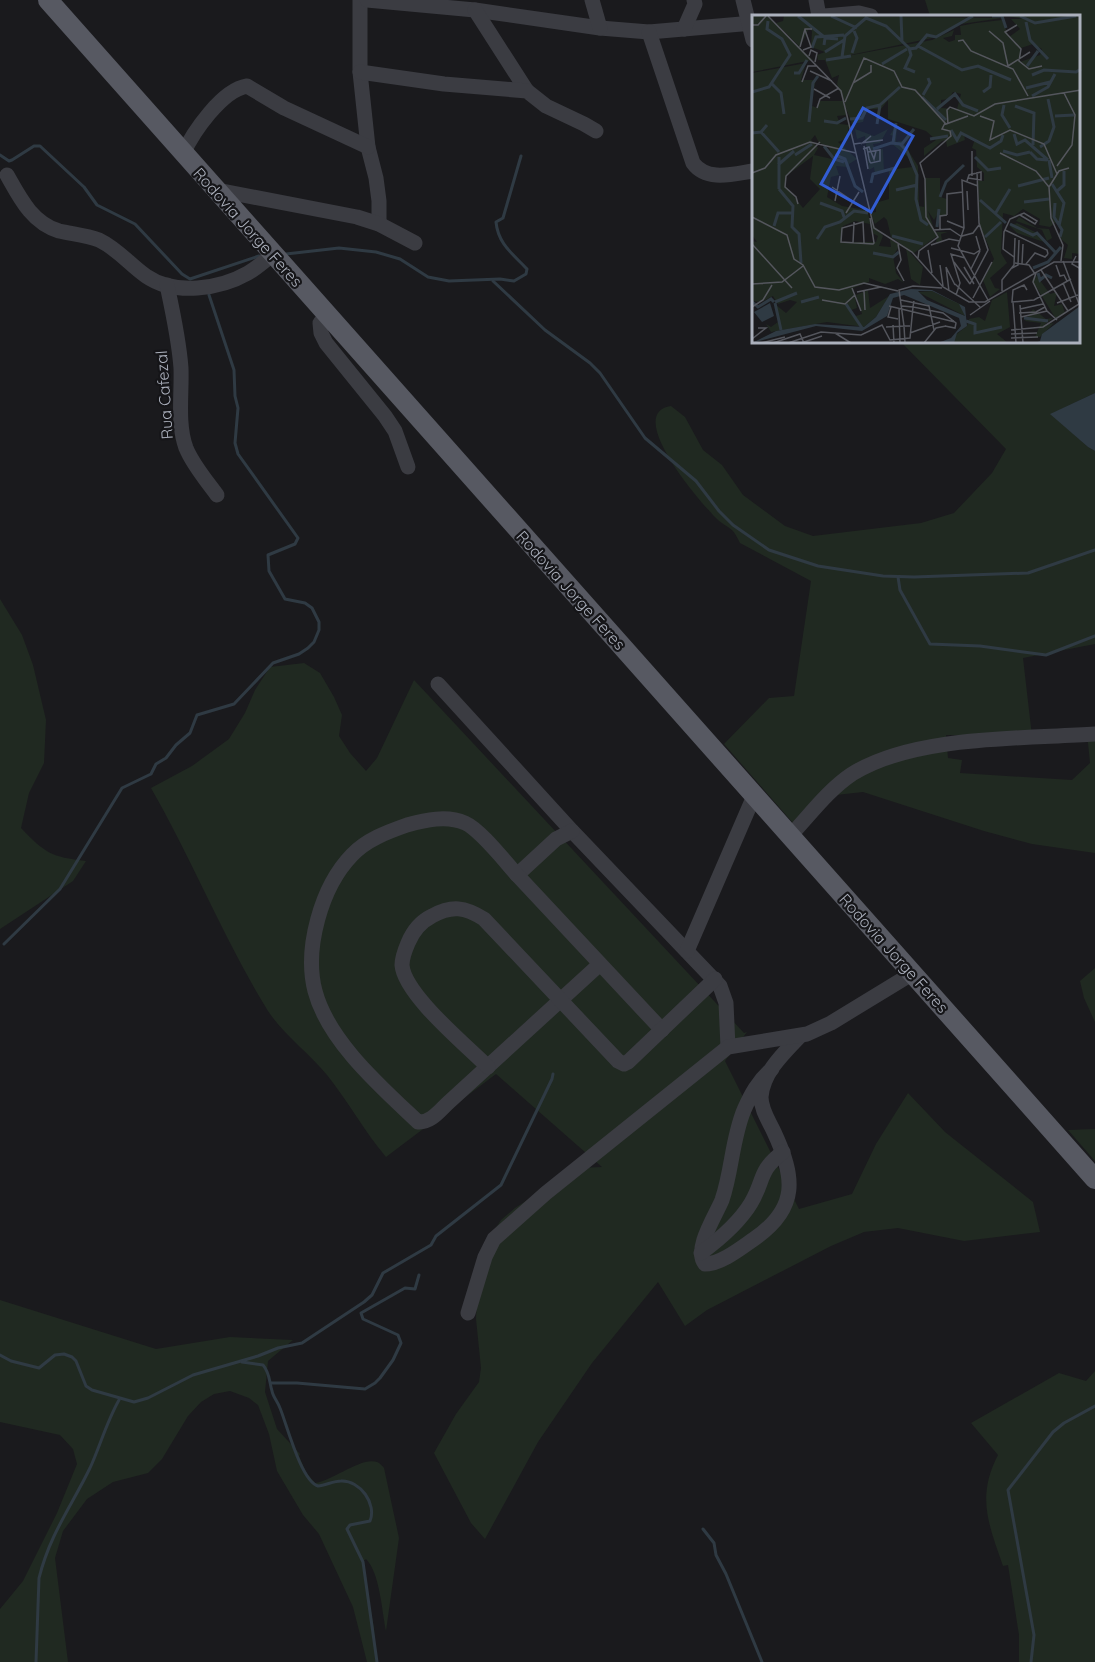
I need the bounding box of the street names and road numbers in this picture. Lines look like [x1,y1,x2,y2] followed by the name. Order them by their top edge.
[189,163,307,291] street label: Rodovia Jorge Feres
[151,350,177,440] street label: Rua Cafezal
[512,526,630,654] street label: Rodovia Jorge Feres
[835,889,953,1017] street label: Rodovia Jorge Feres

